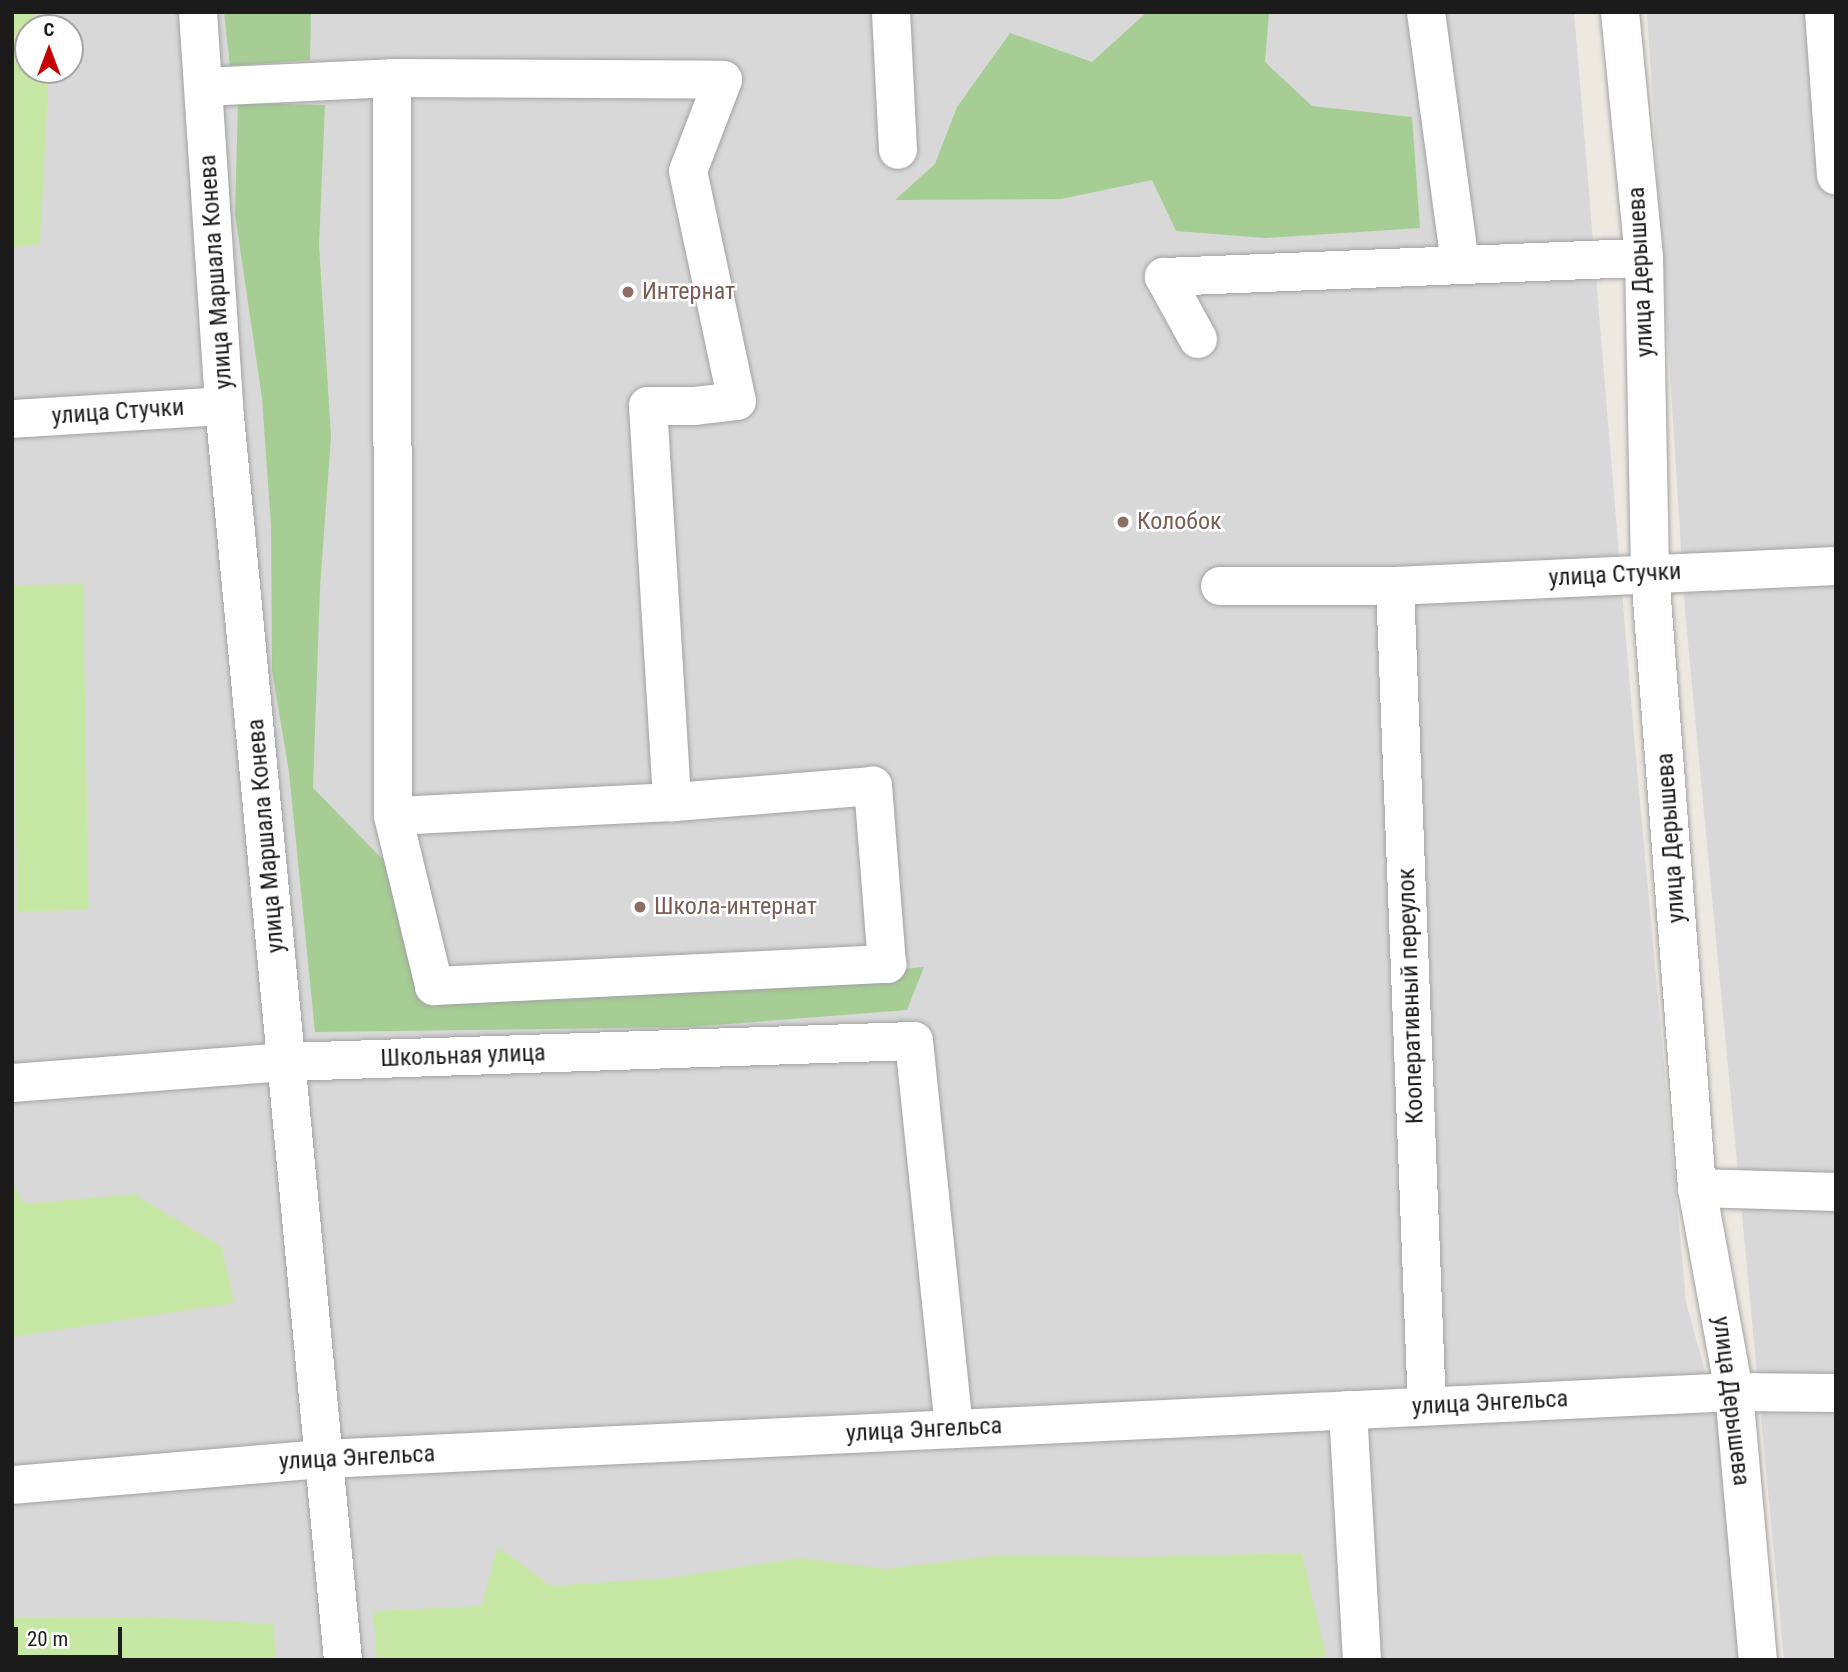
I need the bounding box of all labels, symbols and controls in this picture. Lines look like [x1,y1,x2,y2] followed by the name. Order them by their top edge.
[14,14,84,84] north arrow
[44,18,54,41] text: С
[193,154,239,390] street label: улица Маршала Конева
[1622,186,1660,358] street label: улица Дерышева
[642,278,735,306] place label: Интернат
[620,284,636,300] marker: Интернат
[51,393,185,431] street label: улица Стучки
[1137,508,1222,536] place label: Колобок
[1115,514,1131,530] marker: Колобок
[1548,557,1682,593] street label: улица Стучки
[241,718,291,954] street label: улица Маршала Конева
[1651,752,1691,924] street label: улица Дерышева
[1392,867,1430,1125] street label: Кооперативный переулок
[654,893,817,921] place label: Школа-интернат
[632,899,648,915] marker: Школа-интернат
[380,1039,546,1073] street label: Школьная улица
[1706,1315,1756,1487] street label: улица Дерышева
[1411,1385,1569,1421] street label: улица Энгельса
[845,1412,1003,1448] street label: улица Энгельса
[278,1440,436,1476] street label: улица Энгельса
[18,1612,126,1656] scale bar
[27,1627,68,1651] text: 20 m

